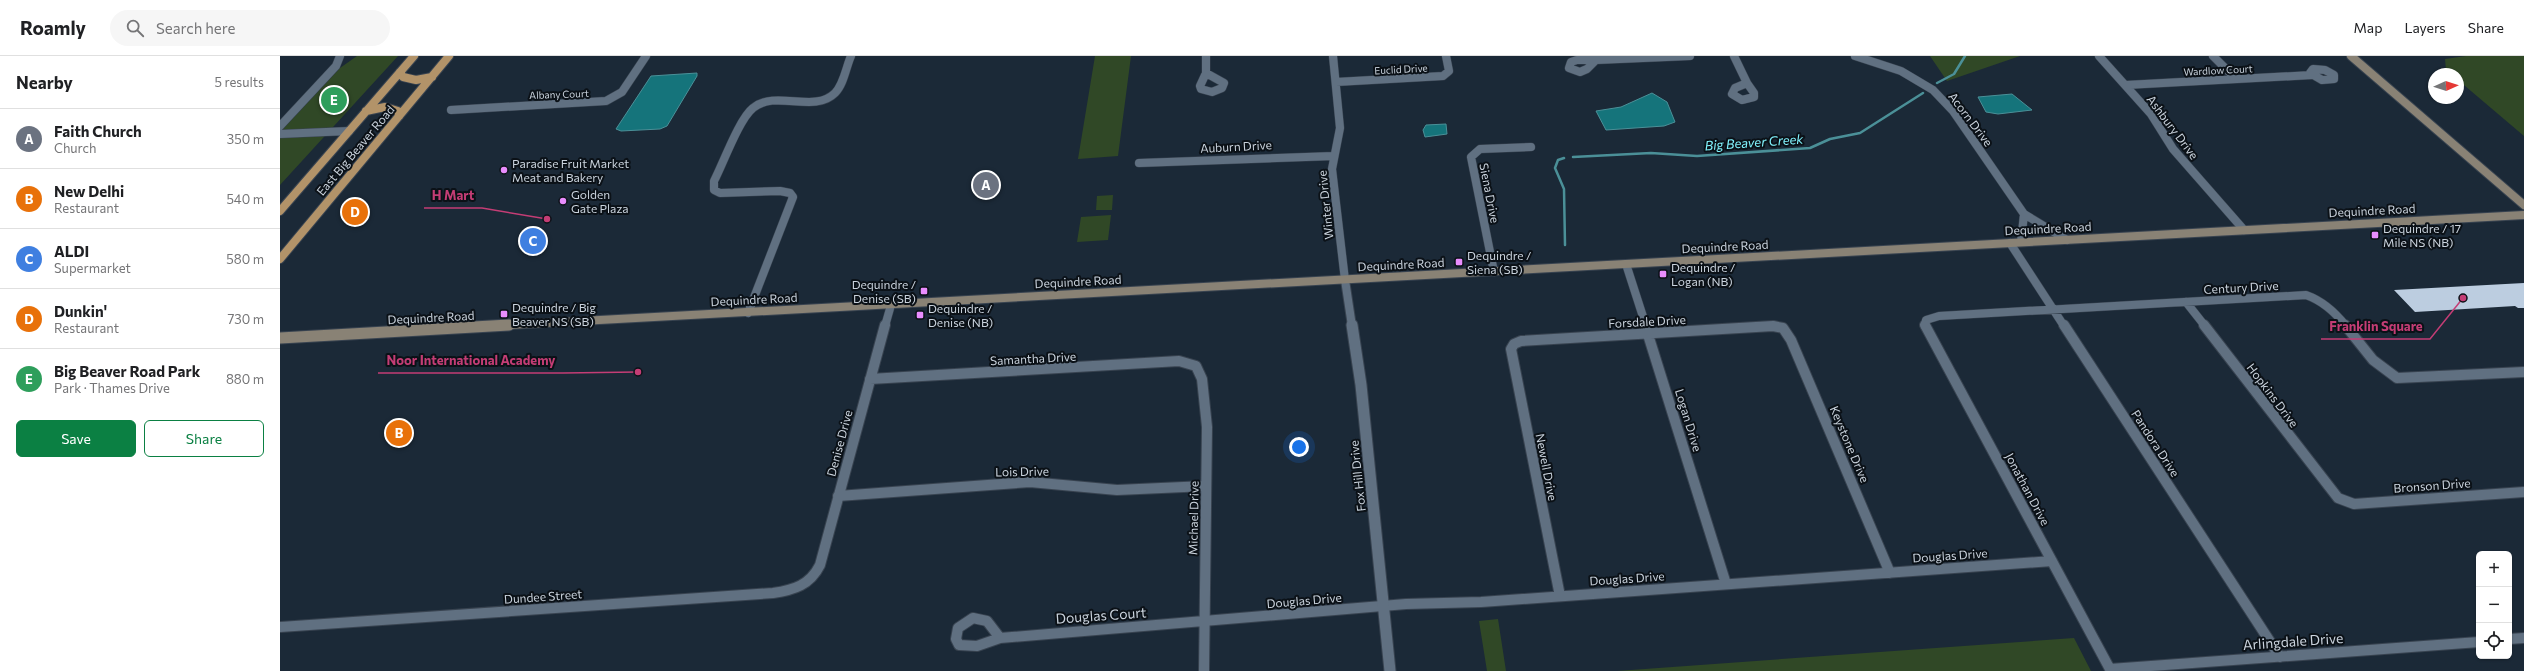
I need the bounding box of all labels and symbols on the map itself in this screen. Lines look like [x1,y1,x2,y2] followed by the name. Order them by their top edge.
[1374,62,1428,76] street label: Euclid Drive
[2183,62,2253,78] street label: Wardlow Court
[2428,68,2464,104] north arrow
[321,85,347,115] pin: E
[529,87,589,101] street label: Albany Court
[1946,89,1996,149] street label: Acorn Drive
[2144,92,2202,162] street label: Ashbury Drive
[313,102,397,198] street label: East Big Beaver Road
[1704,131,1805,153] water label: Big Beaver Creek
[1200,137,1272,155] street label: Auburn Drive
[512,156,629,184] place label: Paradise Fruit Market Meat and Bakery
[1477,162,1503,224] street label: Siena Drive
[499,165,509,175] marker: Paradise Fruit Market Meat and Bakery
[973,170,999,200] pin: A
[1314,170,1336,240] street label: Winter Drive
[424,183,482,208] callout: H Mart
[432,187,475,203] text: H Mart
[571,187,629,215] place label: Golden Gate Plaza
[558,196,568,206] marker: Golden Gate Plaza
[342,197,368,227] pin: D
[2328,201,2416,219] street label: Dequindre Road
[2004,219,2092,237] street label: Dequindre Road
[2383,221,2461,249] place label: Dequindre / 17 Mile NS (NB)
[520,226,546,256] pin: C
[2370,230,2380,240] marker: Dequindre / 17 Mile NS (NB)
[1681,237,1769,255] street label: Dequindre Road
[1467,248,1531,276] place label: Dequindre / Siena (SB)
[1357,255,1445,273] street label: Dequindre Road
[1454,257,1464,267] marker: Dequindre / Siena (SB)
[1671,260,1735,288] place label: Dequindre / Logan (NB)
[1658,269,1668,279] marker: Dequindre / Logan (NB)
[1034,272,1122,290] street label: Dequindre Road
[852,277,916,305] place label: Dequindre / Denise (SB)
[2203,278,2279,296] street label: Century Drive
[919,286,929,296] marker: Dequindre / Denise (SB)
[710,290,798,308] street label: Dequindre Road
[512,300,596,328] place label: Dequindre / Big Beaver NS (SB)
[928,301,993,329] place label: Dequindre / Denise (NB)
[387,308,475,326] street label: Dequindre Road
[499,309,509,319] marker: Dequindre / Big Beaver NS (SB)
[915,310,925,320] marker: Dequindre / Denise (NB)
[1608,312,1686,330] street label: Forsdale Drive
[2321,314,2430,339] callout: Franklin Square
[2329,318,2423,334] text: Franklin Square
[378,348,563,373] callout: Noor International Academy
[990,349,1076,367] street label: Samantha Drive
[387,352,555,368] text: Noor International Academy
[2244,360,2302,430] street label: Hopkins Drive
[1673,387,1705,453] street label: Logan Drive
[1828,404,1872,484] street label: Keystone Drive
[2129,407,2183,479] street label: Pandora Drive
[823,408,855,478] street label: Denise Drive
[386,418,412,448] pin: B
[1534,432,1560,502] street label: Newell Drive
[1289,437,1309,457] your location
[1346,440,1368,512] street label: Fox Hill Drive
[2002,450,2053,528] street label: Jonathan Drive
[995,464,1049,478] street label: Lois Drive
[2393,475,2471,495] street label: Bronson Drive
[1185,481,1201,555] street label: Michael Drive
[1912,545,1988,565] street label: Douglas Drive
[1589,568,1665,588] street label: Douglas Drive
[503,586,583,606] street label: Dundee Street
[1266,590,1342,610] street label: Douglas Drive
[1055,603,1147,627] street label: Douglas Court
[2242,629,2344,653] street label: Arlingdale Drive

